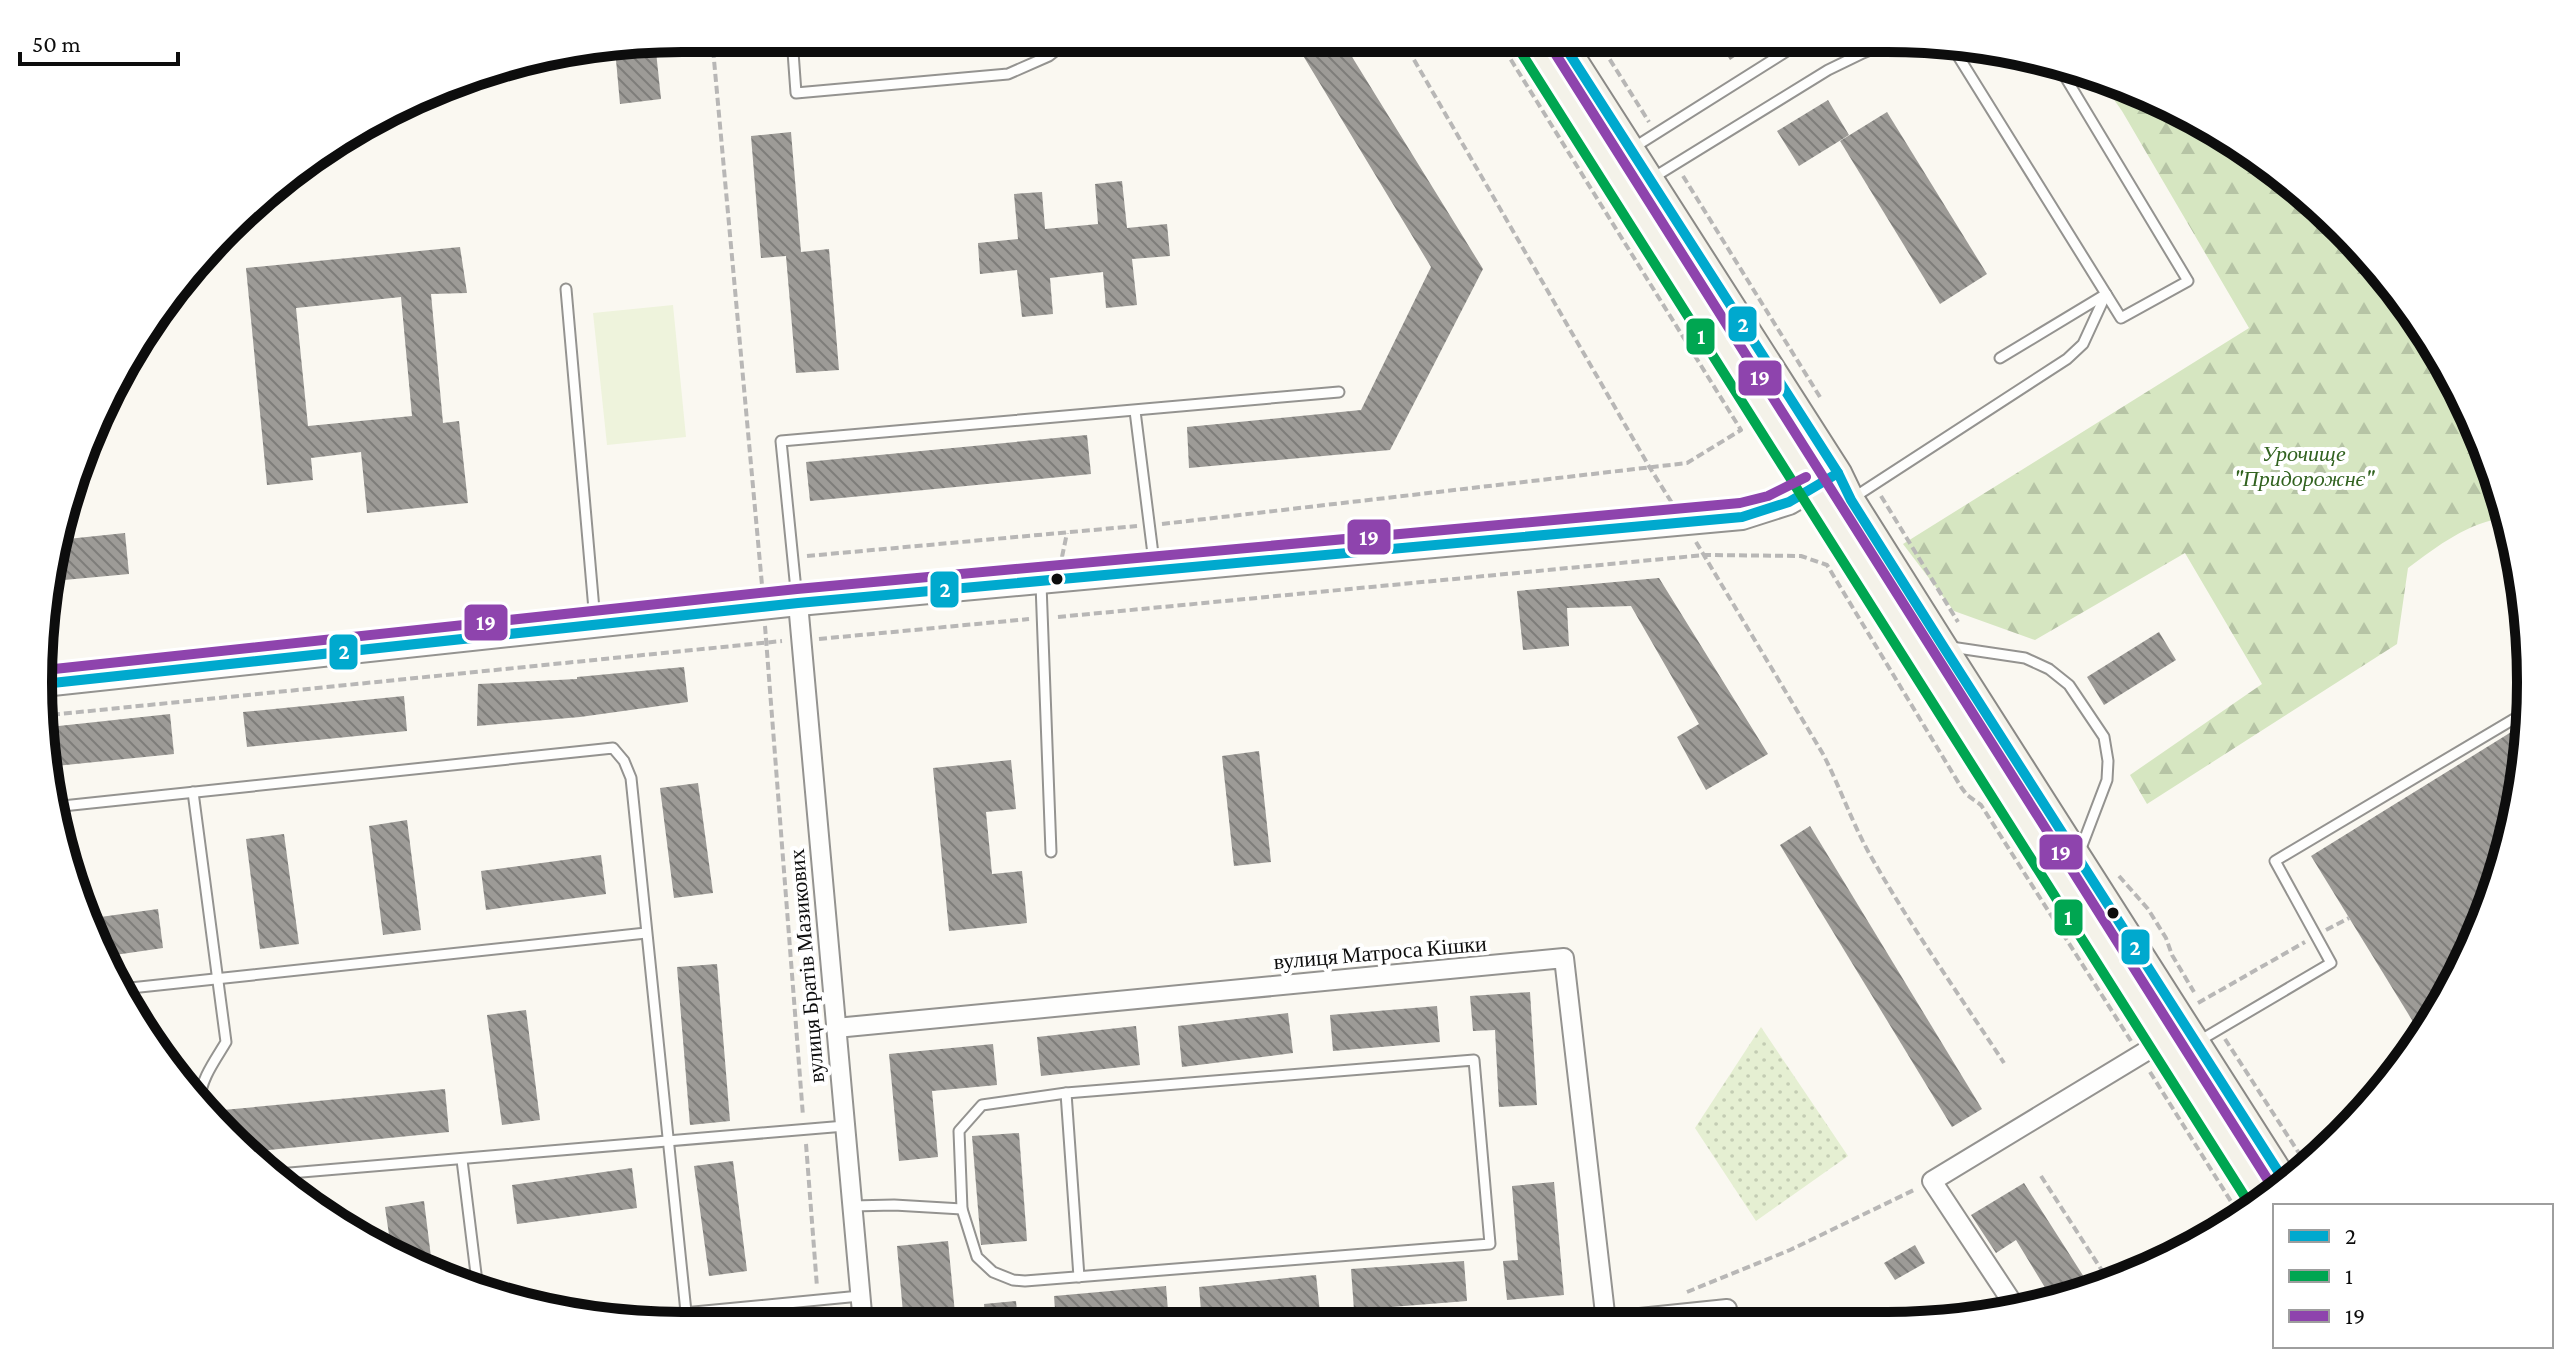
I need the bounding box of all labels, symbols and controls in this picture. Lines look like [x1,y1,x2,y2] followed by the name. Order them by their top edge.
[20,16,178,66] scale bar
[32,30,81,57] text: 50 m
[1727,305,1758,343] line badge: 2
[1737,312,1749,337] text: 2
[1685,317,1716,356] line badge: 1
[1697,324,1705,349] text: 1
[1737,359,1783,397] line badge: 19
[1750,365,1770,390] text: 19
[2234,441,2375,491] park label: Урочище "Придорожнє"
[1346,518,1392,556] line badge: 19
[1359,525,1379,550] text: 19
[929,570,960,609] line badge: 2
[1049,571,1065,587] unlabelled marker
[939,577,951,602] text: 2
[463,603,509,642] line badge: 19
[476,610,496,635] text: 19
[328,633,359,671] line badge: 2
[338,639,350,664] text: 2
[2038,833,2084,871] line badge: 19
[2051,840,2071,865] text: 19
[784,848,829,1084] street label: вулиця Братів Мазикових
[2053,898,2084,937] line badge: 1
[2064,905,2072,930] text: 1
[2105,905,2121,921] unlabelled marker
[2120,928,2151,966] line badge: 2
[1272,931,1488,974] street label: вулиця Матроса Кішки
[2129,935,2141,960] text: 2
[2273,1204,2553,1348] legend
[2345,1222,2356,1249] text: 2
[2345,1262,2353,1289] text: 1
[2345,1302,2365,1329] text: 19

